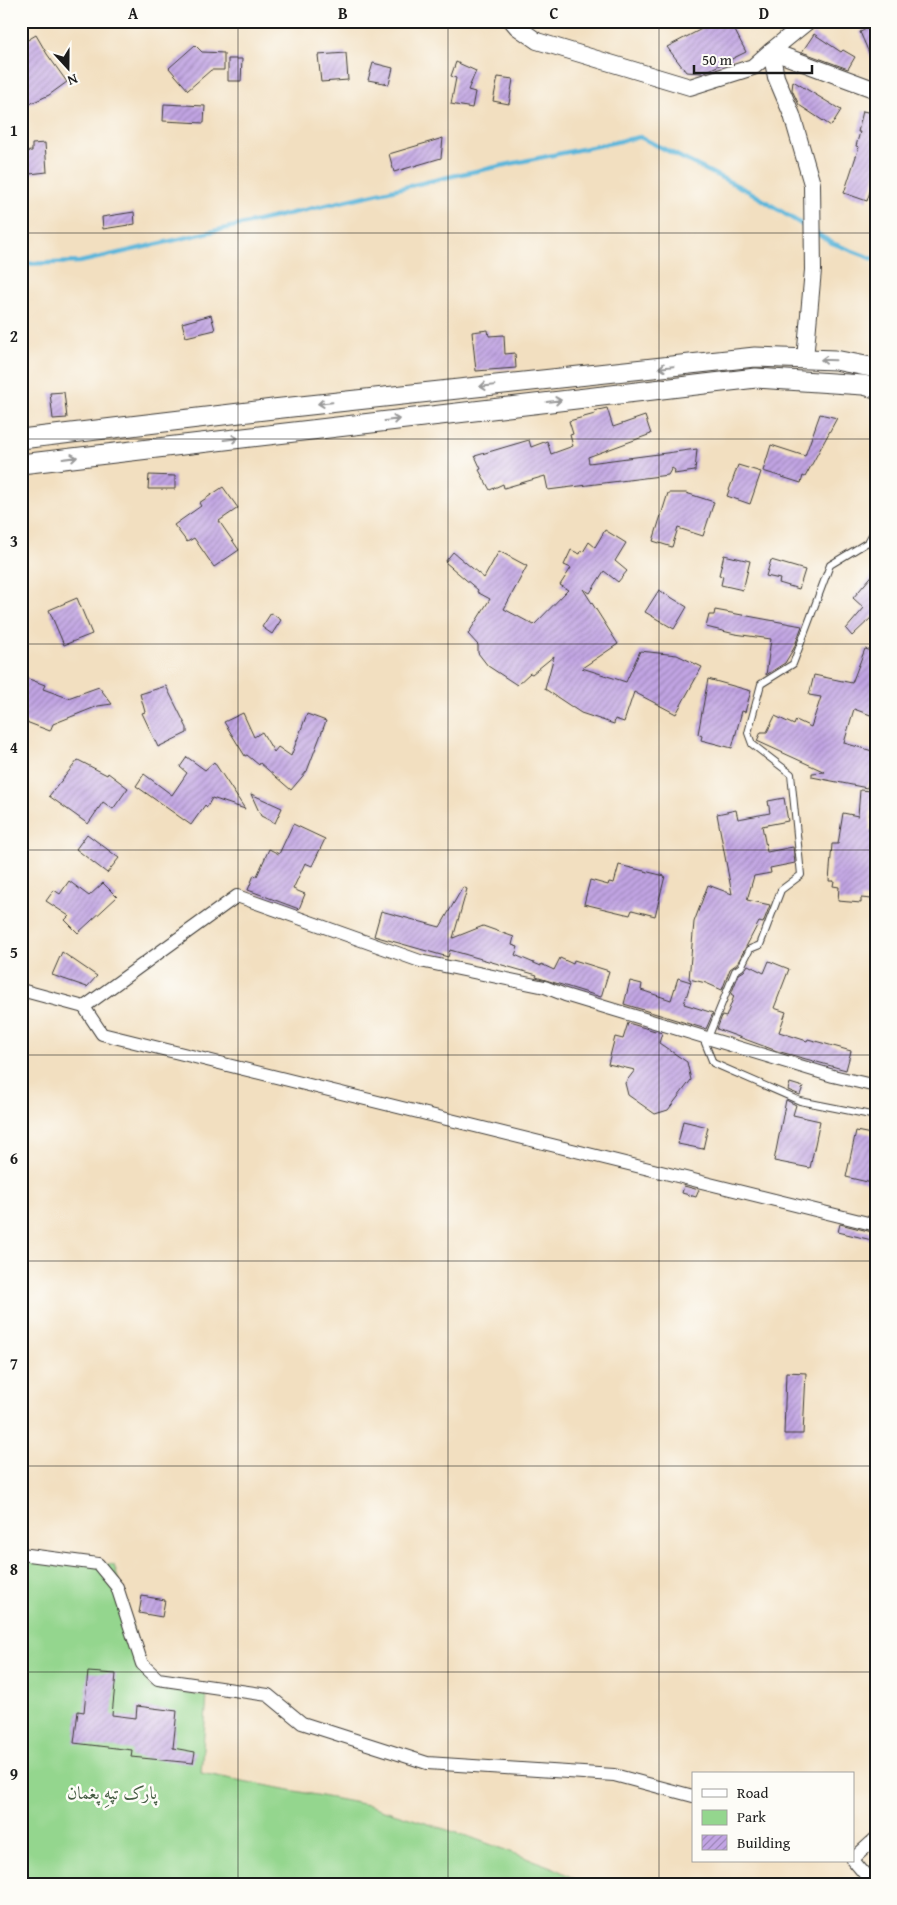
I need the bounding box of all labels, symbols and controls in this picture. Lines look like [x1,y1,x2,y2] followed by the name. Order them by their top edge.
[128,1,139,25] text: A
[338,1,348,25] text: B
[549,1,559,25] text: C
[759,1,769,25] text: D
[42,42,92,92] north arrow
[694,42,812,74] scale bar
[702,49,733,70] text: 50 m
[64,69,81,91] text: N
[10,118,18,142] text: 1
[10,324,18,348] text: 2
[820,355,836,364] one-way arrow
[658,362,674,372] one-way arrow
[479,381,495,391] one-way arrow
[546,396,562,406] one-way arrow
[318,398,334,408] one-way arrow
[384,415,400,425] one-way arrow
[223,434,239,444] one-way arrow
[61,453,77,463] one-way arrow
[10,529,18,553] text: 3
[10,735,18,759] text: 4
[10,940,18,964] text: 5
[10,1146,18,1170] text: 6
[10,1351,18,1375] text: 7
[10,1557,18,1581] text: 8
[10,1762,18,1786] text: 9
[692,1772,854,1862] legend
[67,1779,159,1808] park label: پارک تپهِ پغمان
[737,1782,768,1803] text: Road
[737,1806,766,1827] text: Park
[737,1832,791,1853] text: Building

